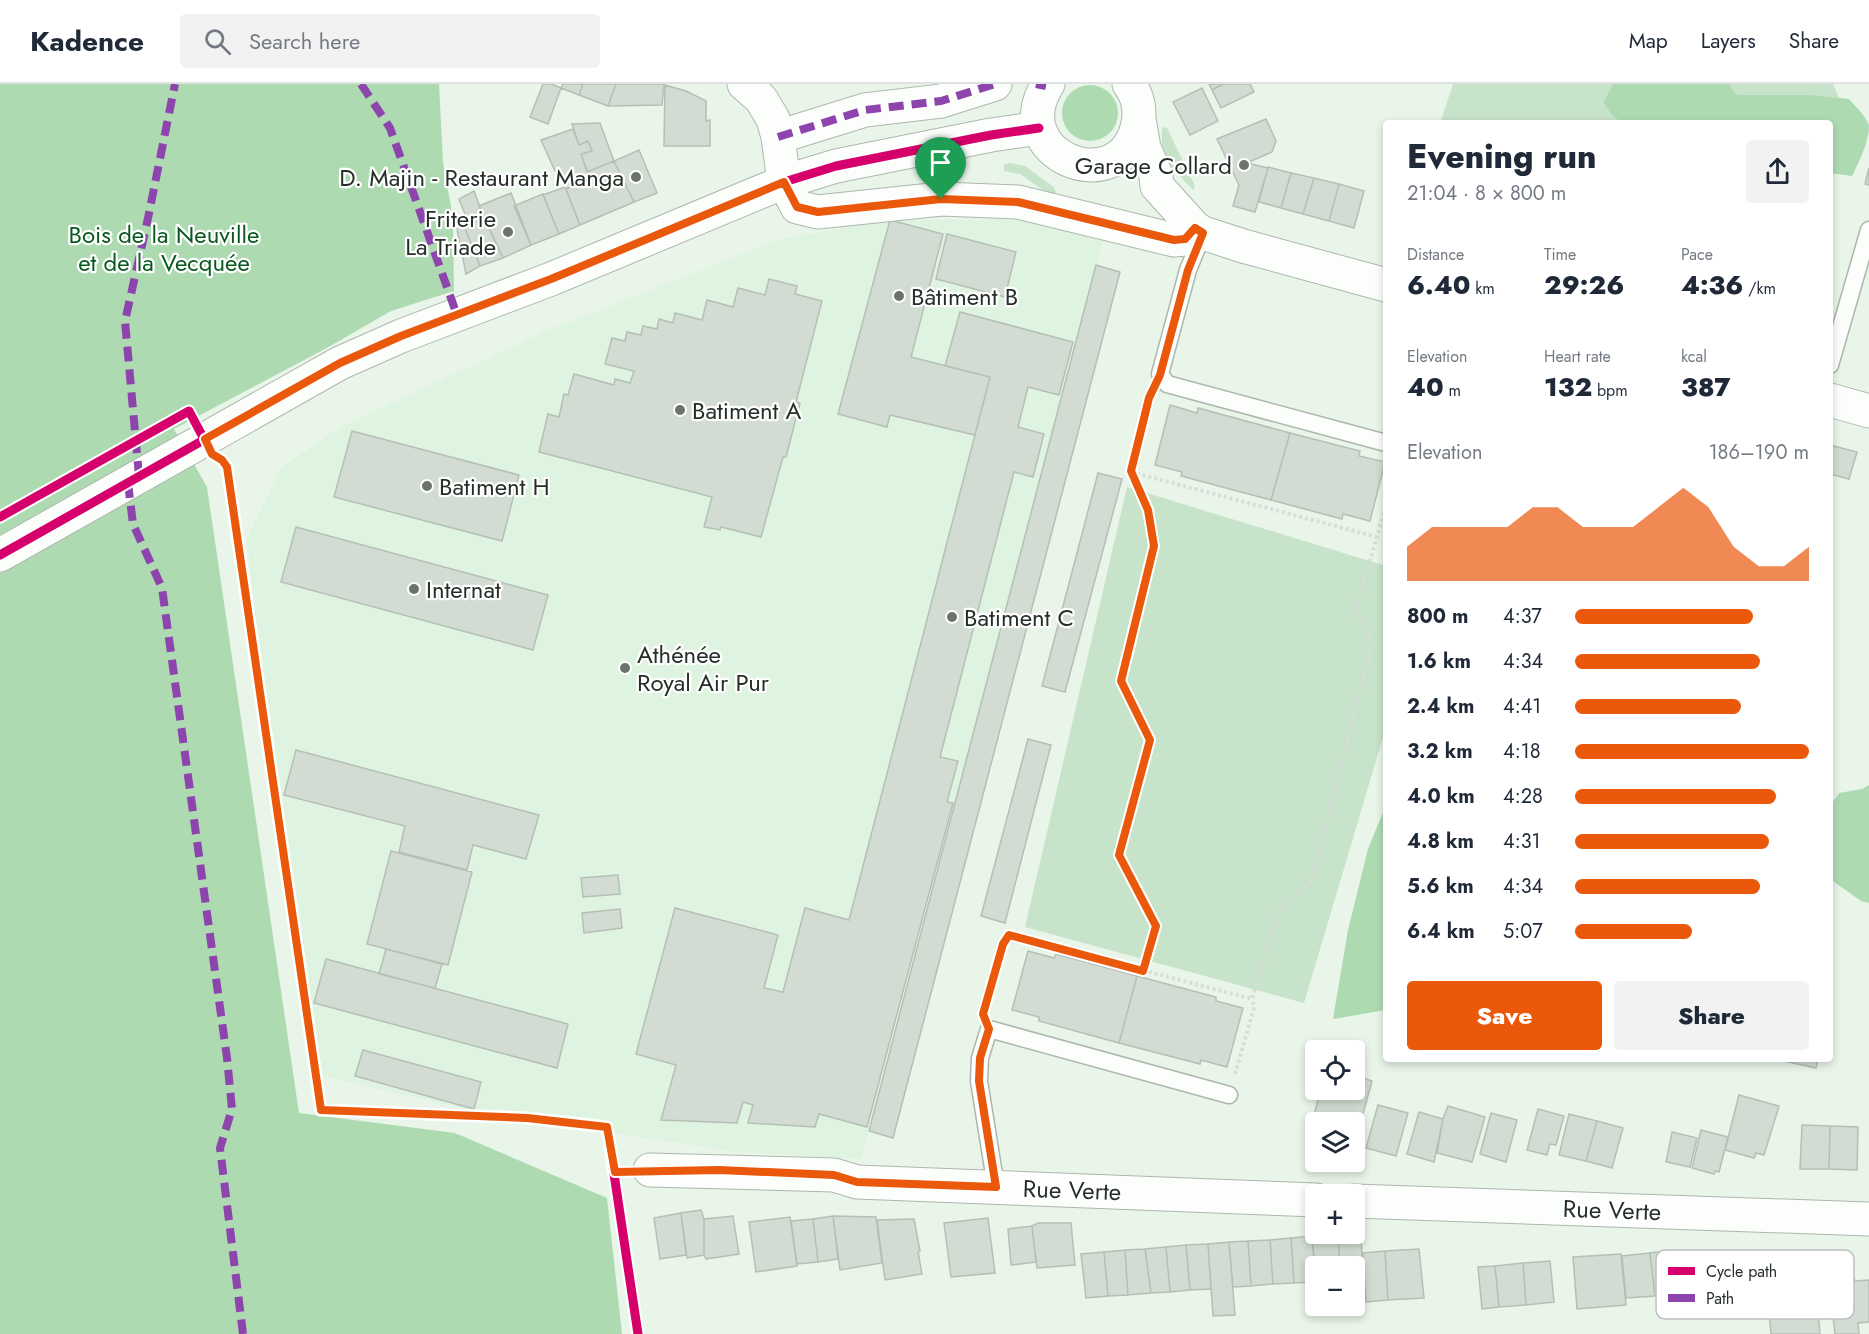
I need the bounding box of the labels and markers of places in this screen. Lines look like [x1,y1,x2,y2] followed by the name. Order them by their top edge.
[915,137,966,199] pin
[1075,148,1232,183] place label: Garage Collard
[1237,158,1251,172] marker: Garage Collard
[339,160,624,195] place label: D. Majin - Restaurant Manga
[629,170,643,184] marker: D. Majin - Restaurant Manga
[405,201,496,264] place label: Friterie La Triade
[501,225,515,239] marker: Friterie La Triade
[911,279,1018,314] place label: Bâtiment B
[892,289,906,303] marker: Bâtiment B
[692,393,802,428] place label: Batiment A
[673,403,687,417] marker: Batiment A
[439,469,550,504] place label: Batiment H
[420,479,434,493] marker: Batiment H
[426,572,501,607] place label: Internat
[407,582,421,596] marker: Internat
[964,600,1074,635] place label: Batiment C
[945,610,959,624] marker: Batiment C
[637,637,770,700] place label: Athénée Royal Air Pur
[618,661,632,675] marker: Athénée Royal Air Pur

